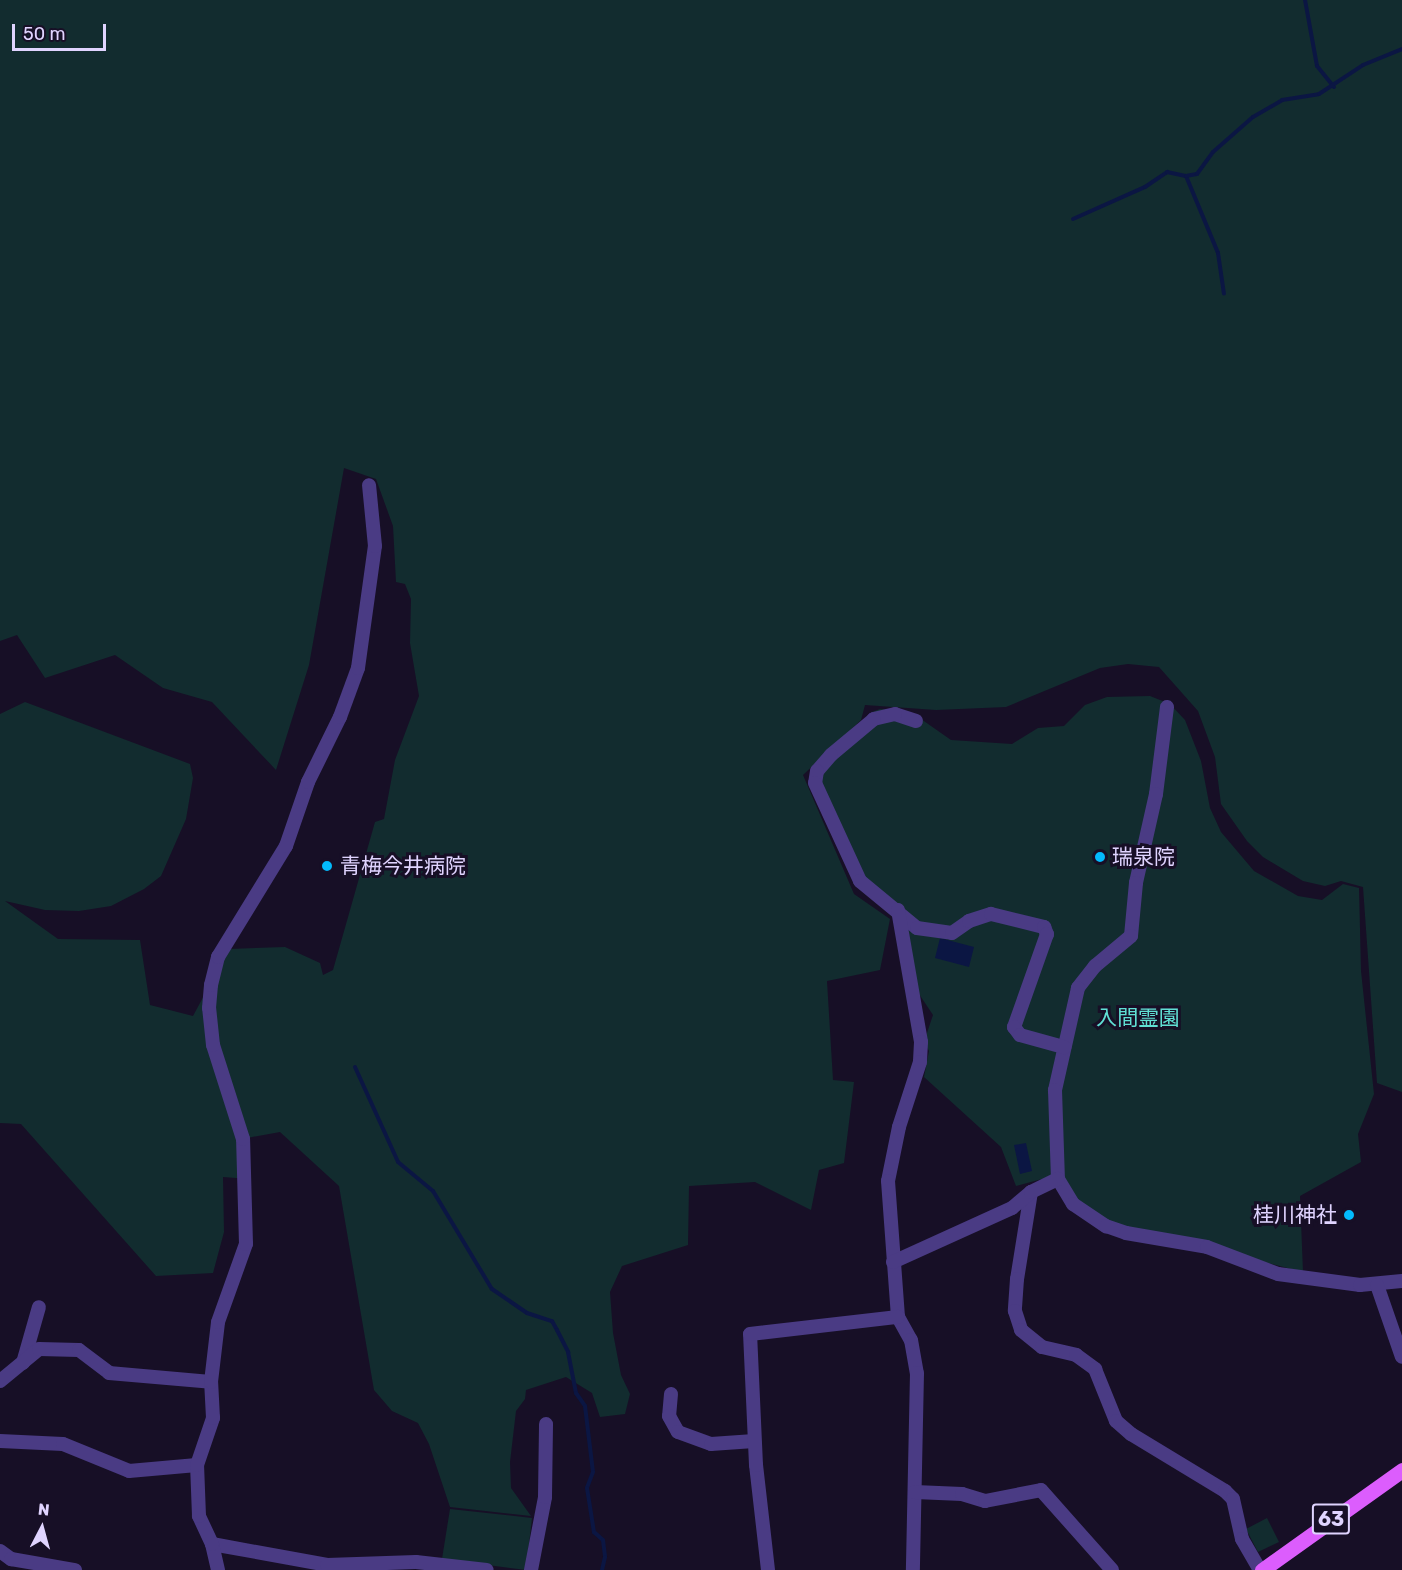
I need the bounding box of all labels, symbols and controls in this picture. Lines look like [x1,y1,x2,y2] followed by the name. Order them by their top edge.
[15,12,110,50] scale bar
[23,23,66,45] text: 50 m
[1112,844,1175,870] place label: 瑞泉院
[1093,850,1107,864] marker: 瑞泉院
[340,853,466,879] place label: 青梅今井病院
[318,857,336,875] marker: 青梅今井病院
[1096,1005,1180,1031] park label: 入間霊園
[1253,1202,1337,1228] place label: 桂川神社
[1342,1208,1356,1222] marker: 桂川神社
[12,1498,72,1558] north arrow
[37,1500,51,1520] text: N
[1312,1502,1350,1536] road number: 63

